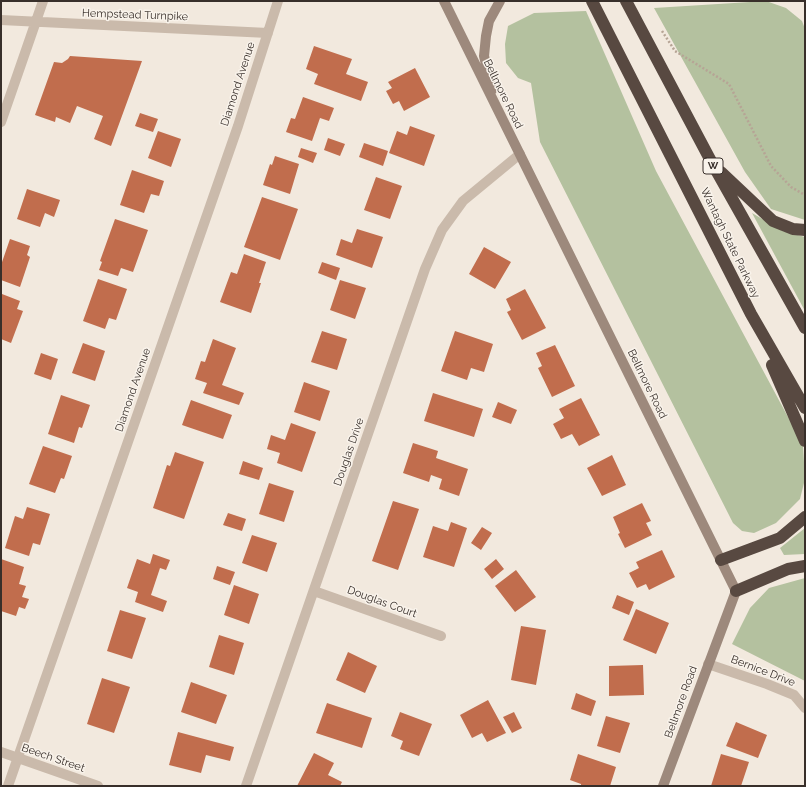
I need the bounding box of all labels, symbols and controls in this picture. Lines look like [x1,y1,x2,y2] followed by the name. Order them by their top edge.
[82,7,188,23] street label: Hempstead Turnpike
[218,40,258,128] street label: Diamond Avenue
[480,57,526,131] street label: Bellmore Road
[703,158,723,174] road number: W
[698,186,762,300] street label: Wantagh State Parkway
[113,346,153,434] street label: Diamond Avenue
[624,347,670,421] street label: Bellmore Road
[331,416,367,488] street label: Douglas Drive
[345,583,419,621] street label: Douglas Court
[729,653,797,689] street label: Bernice Drive
[662,664,700,740] street label: Bellmore Road
[20,741,86,775] street label: Beech Street

